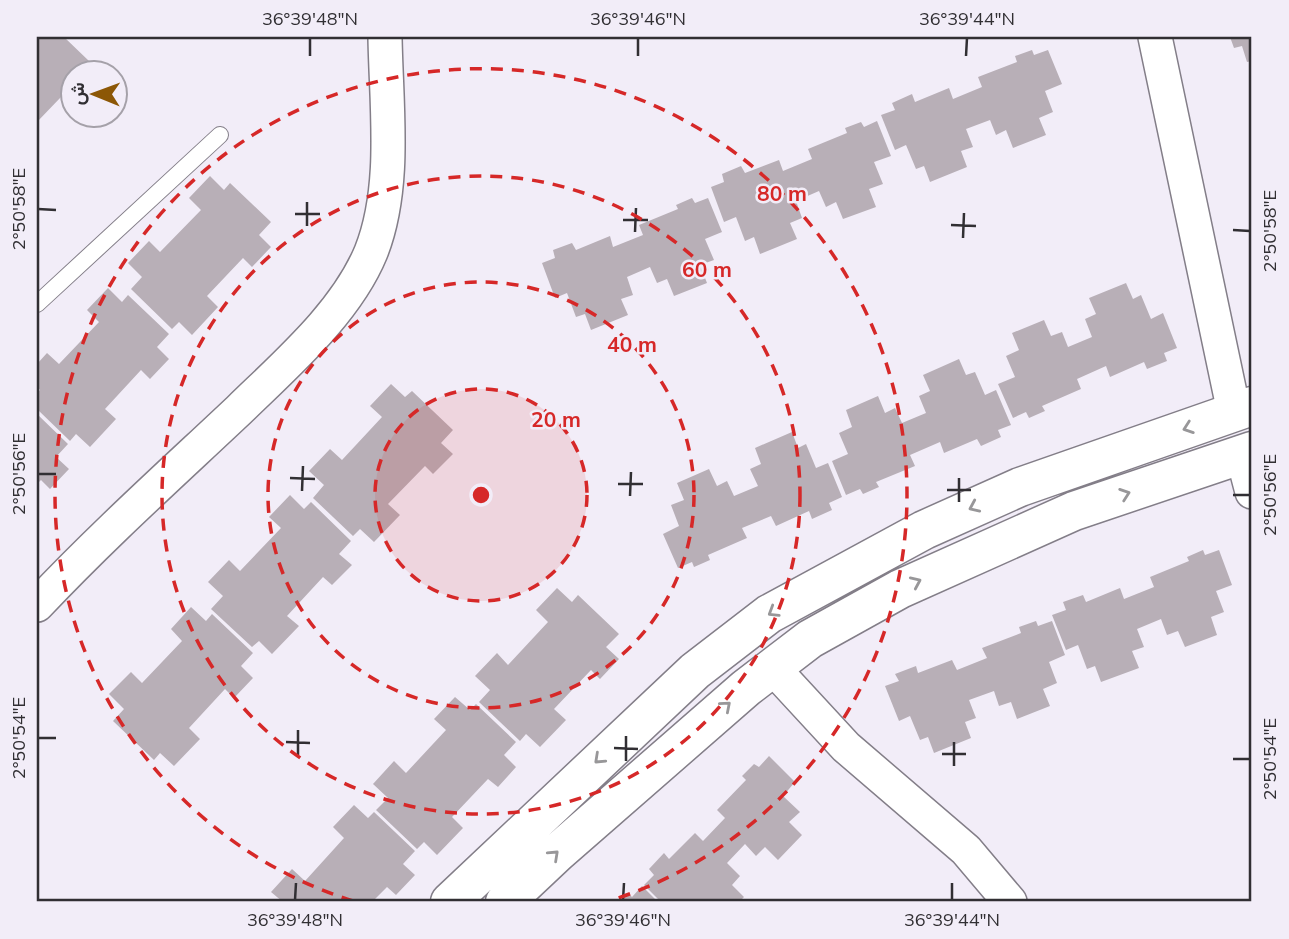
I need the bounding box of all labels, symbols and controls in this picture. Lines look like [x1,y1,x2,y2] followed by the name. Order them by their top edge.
[262,7,358,30] text: 36°39'48"N
[590,7,686,30] text: 36°39'46"N
[919,7,1015,30] text: 36°39'44"N
[60,60,130,130] north arrow
[65,82,89,105] text: ش
[7,168,30,250] text: 2°50'58"E
[757,180,807,206] text: 80 m
[1258,190,1281,272] text: 2°50'58"E
[682,256,732,282] text: 60 m
[607,331,657,357] text: 40 m
[531,406,581,432] text: 20 m
[1182,420,1194,434] one-way arrow
[7,433,30,515] text: 2°50'56"E
[1258,454,1281,536] text: 2°50'56"E
[469,483,493,507] centre of rings
[1119,488,1131,502] one-way arrow
[969,499,982,513] one-way arrow
[908,576,921,590] one-way arrow
[768,604,781,617] one-way arrow
[7,697,30,779] text: 2°50'54"E
[717,702,730,714] one-way arrow
[1258,718,1281,800] text: 2°50'54"E
[594,751,607,763] one-way arrow
[546,851,559,864] one-way arrow
[247,908,343,931] text: 36°39'48"N
[575,908,671,931] text: 36°39'46"N
[904,908,1000,931] text: 36°39'44"N

